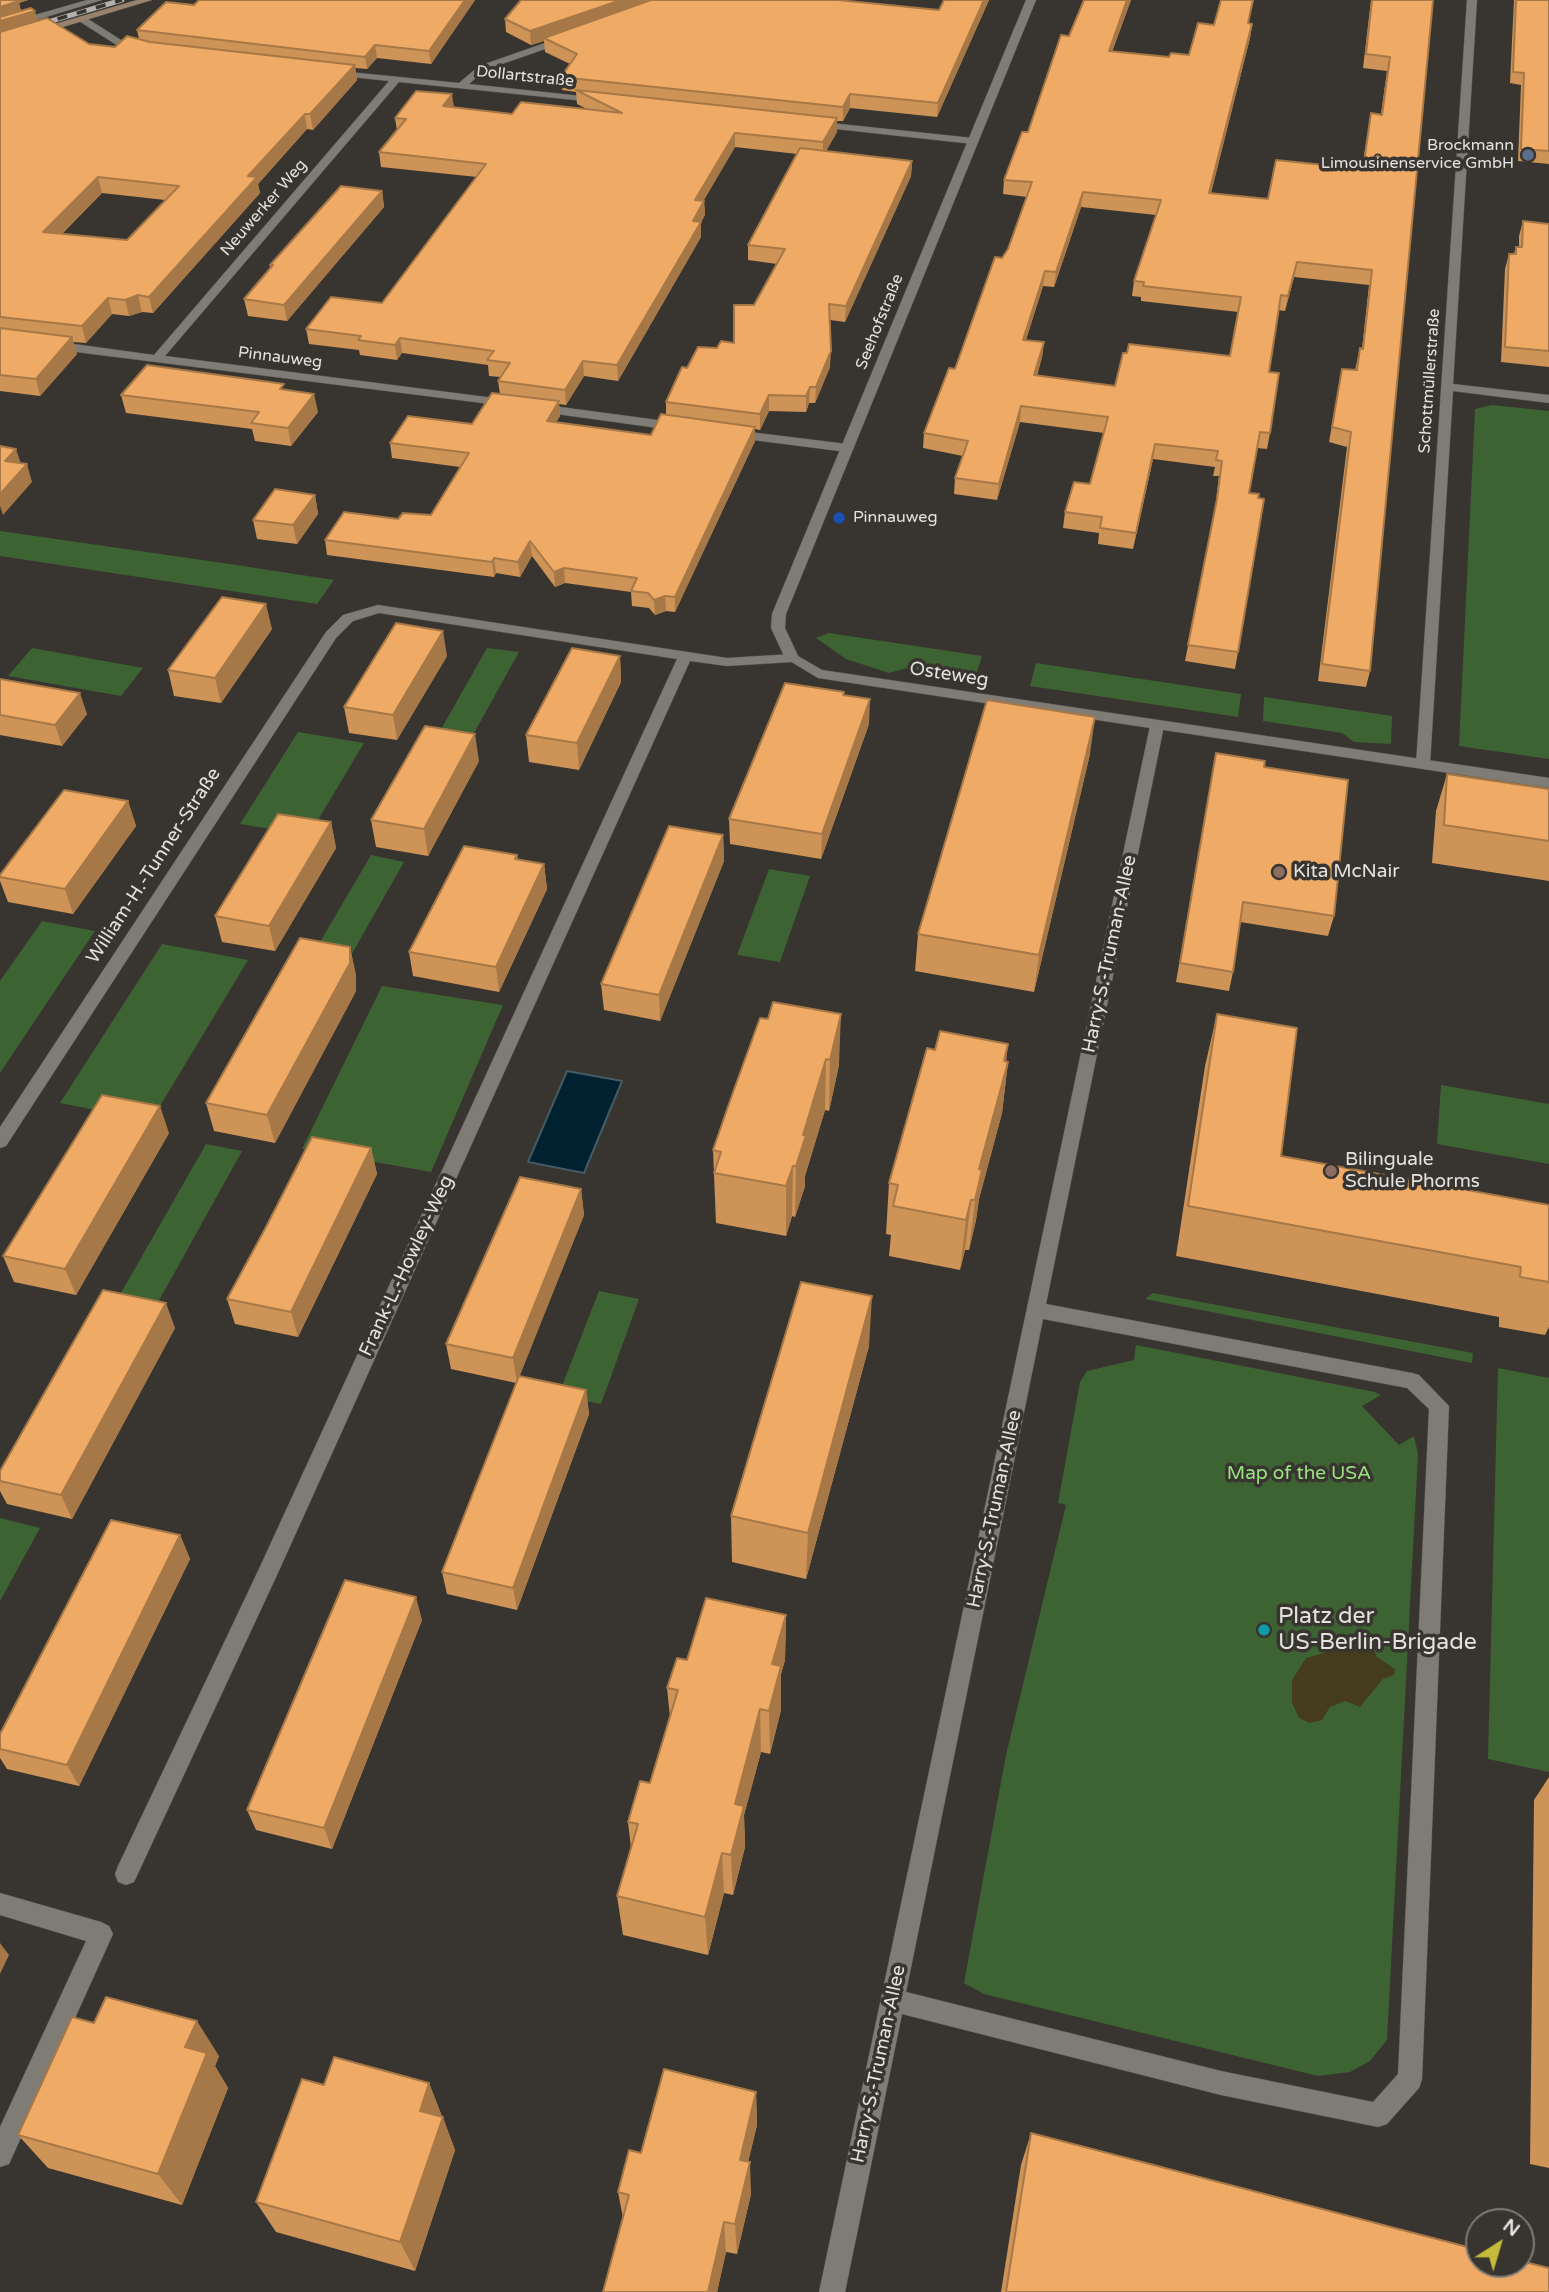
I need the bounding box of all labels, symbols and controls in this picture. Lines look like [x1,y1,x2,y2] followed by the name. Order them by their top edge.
[475,62,575,92] street label: Dollartstraße
[1321,136,1514,174] place label: Brockmann Limousinenservice GmbH
[1520,147,1536,163] marker: Brockmann Limousinenservice GmbH
[217,156,311,260] street label: Neuwerker Weg
[852,272,908,372] street label: Seehofstraße
[1415,308,1445,454] street label: Schottmüllerstraße
[237,343,323,373] street label: Pinnauweg
[853,508,937,528] place label: Pinnauweg
[831,510,847,526] marker: Pinnauweg
[908,657,990,693] street label: Osteweg
[82,764,226,968] street label: William-H.-Tunner-Straße
[1078,853,1142,1055] street label: Harry-S.-Truman-Allee
[1293,861,1399,883] place label: Kita McNair
[1271,864,1287,880] marker: Kita McNair
[1345,1149,1480,1193] place label: Bilinguale Schule Phorms
[1323,1163,1339,1179] marker: Bilinguale Schule Phorms
[355,1172,459,1360] street label: Frank-L.-Howley-Weg
[963,1408,1027,1610] street label: Harry-S.-Truman-Allee
[1227,1463,1371,1485] park label: Map of the USA
[1278,1603,1477,1657] place label: Platz der US-Berlin-Brigade
[1256,1622,1272,1638] marker: Platz der US-Berlin-Brigade
[847,1963,911,2165] street label: Harry-S.-Truman-Allee
[1465,2208,1535,2278] north arrow
[1499,2214,1524,2241] text: N

